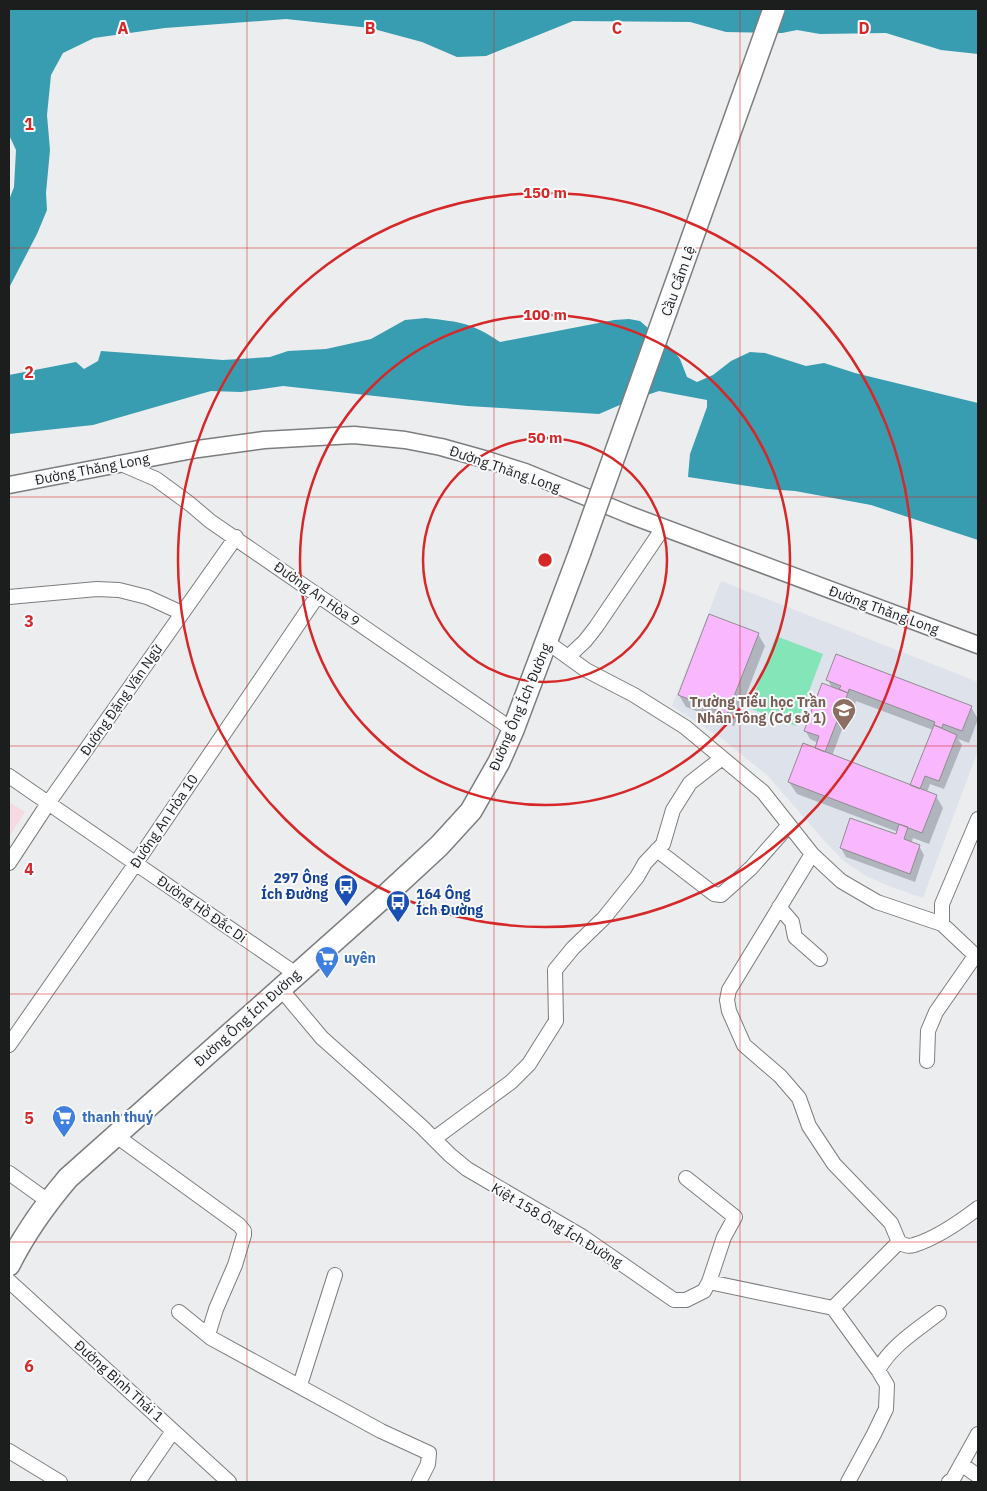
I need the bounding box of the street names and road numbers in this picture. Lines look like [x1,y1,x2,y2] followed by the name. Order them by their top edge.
[657,243,699,319] street label: Cầu Cẩm Lệ
[447,442,563,497] street label: Đường Thăng Long
[33,449,151,489] street label: Đường Thăng Long
[270,558,364,630] street label: Đường An Hòa 9
[826,582,942,639] street label: Đường Thăng Long
[484,640,555,773] street label: Đường Ông Ích Đường
[76,641,166,759] street label: Đường Đặng Văn Ngữ
[126,771,202,871] street label: Đường An Hòa 10
[154,871,250,947] street label: Đường Hồ Đắc Di
[189,964,304,1070] street label: Đường Ông Ích Đường
[488,1178,627,1272] street label: Kiệt 158 Ông Ích Đường
[70,1336,168,1426] street label: Đường Bình Thái 1

